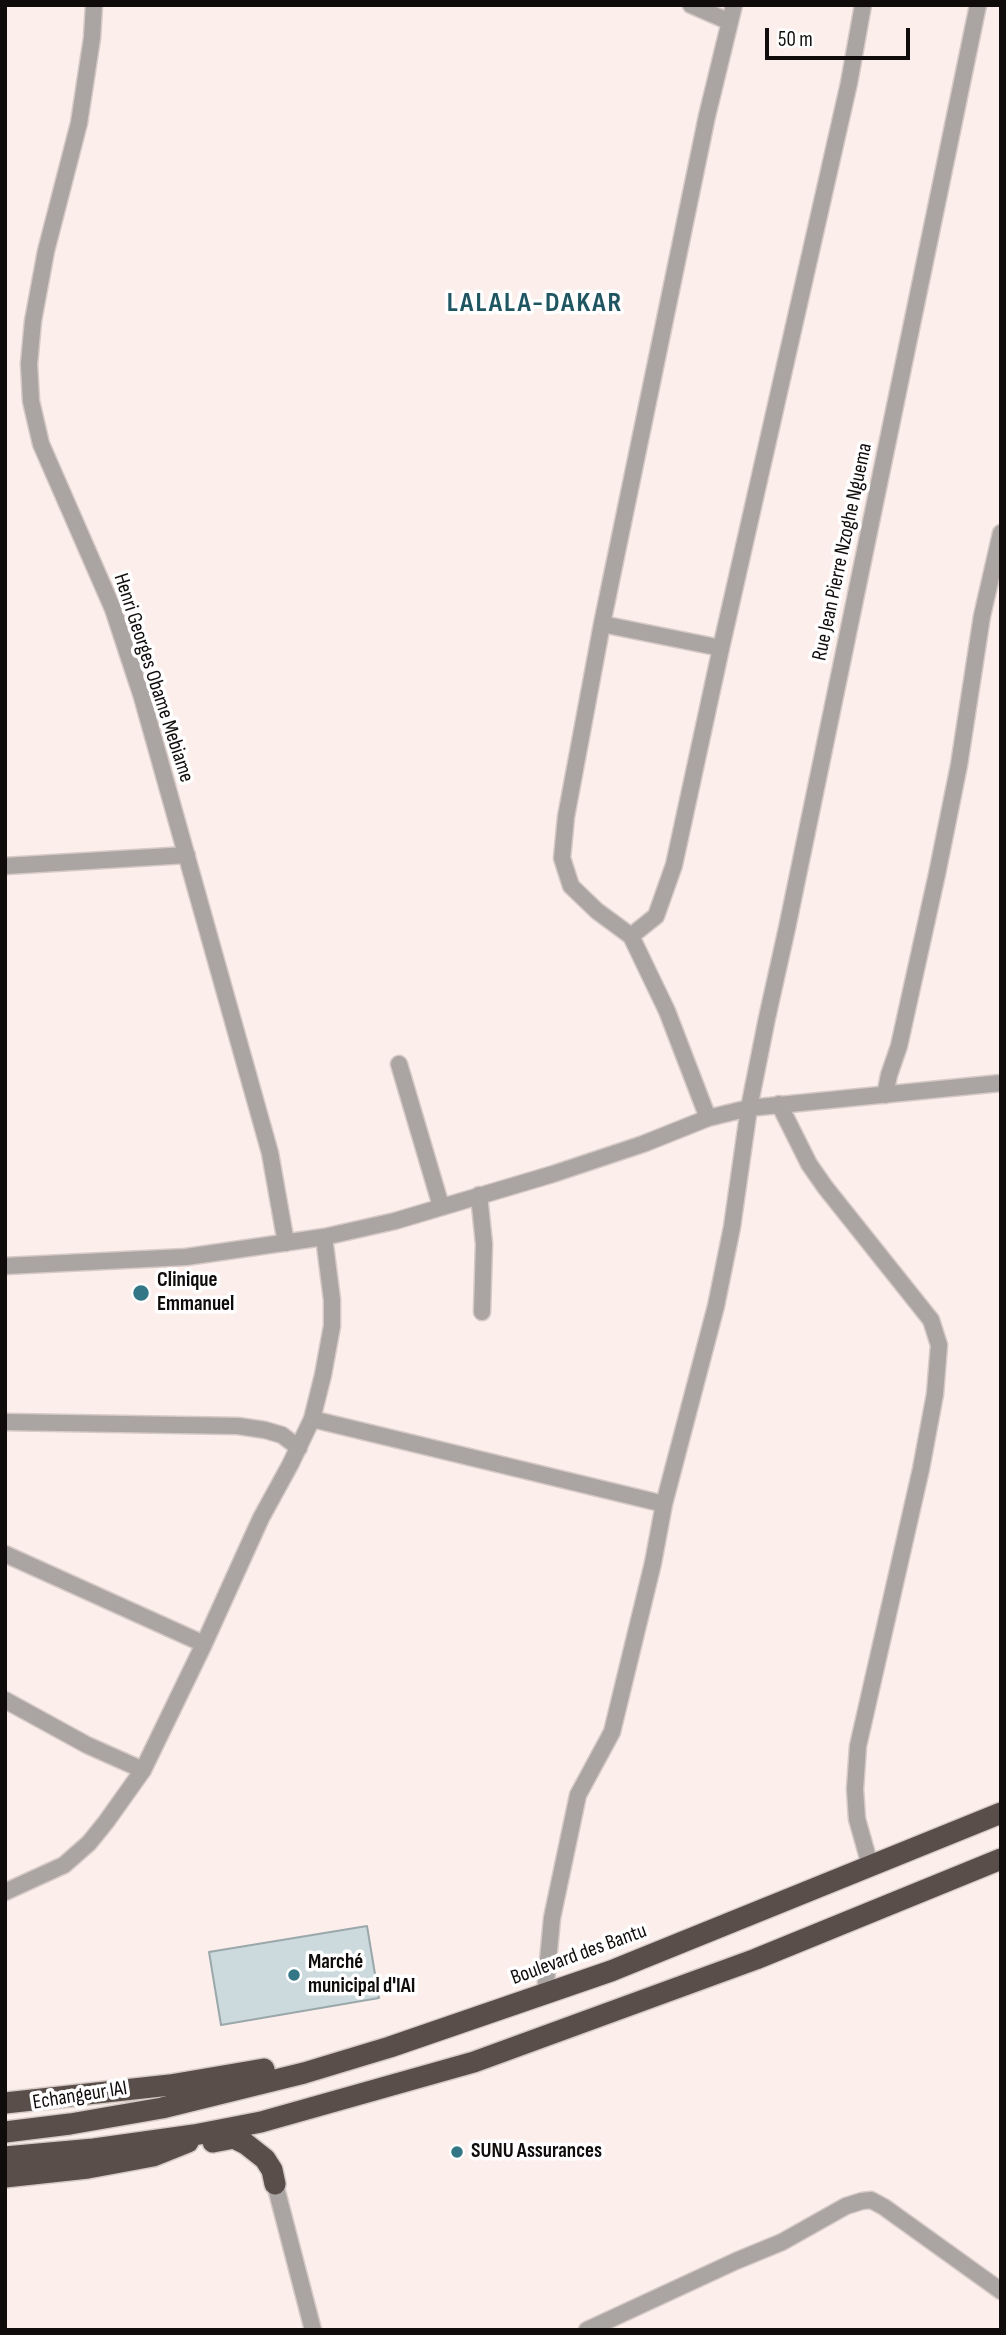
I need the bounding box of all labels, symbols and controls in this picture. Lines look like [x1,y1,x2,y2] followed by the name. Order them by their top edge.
[768,14,913,58] scale bar
[778,27,813,52] text: 50 m
[448,287,622,321] district label: LALALA-DAKAR
[808,441,878,663] street label: Rue Jean Pierre Nzoghe Nguema
[107,570,199,786] street label: Henri Georges Obame Mebiame
[157,1268,234,1318] place label: Clinique Emmanuel
[131,1283,151,1303] marker: Clinique Emmanuel
[508,1919,650,1991] street label: Boulevard des Bantu
[308,1950,415,2000] place label: Marché municipal d'IAI
[286,1967,302,1983] marker: Marché municipal d'IAI
[31,2076,129,2116] street label: Echangeur IAI
[471,2139,602,2165] place label: SUNU Assurances
[449,2144,465,2160] marker: SUNU Assurances

